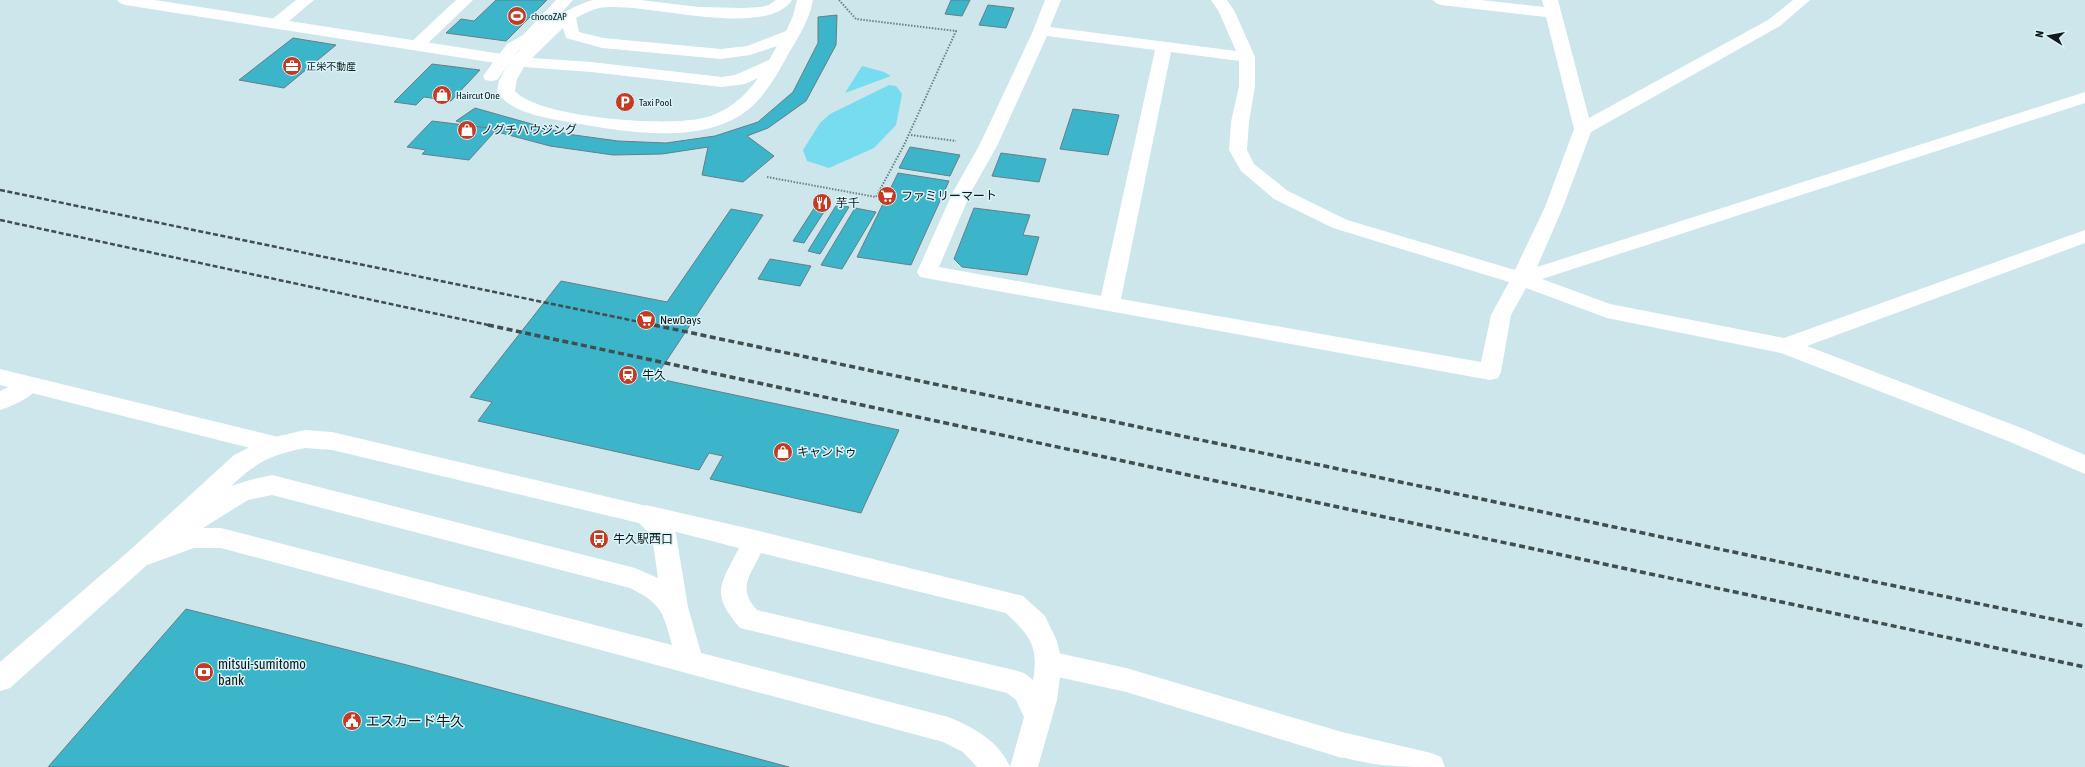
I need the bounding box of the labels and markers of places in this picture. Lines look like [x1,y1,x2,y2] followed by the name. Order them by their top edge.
[506,5,528,27] sports icon: chocoZAP
[531,11,567,22] place label: chocoZAP
[281,55,303,77] office icon: 正栄不動産
[306,61,356,72] place label: 正栄不動産
[431,84,453,106] shop icon: Haircut One
[456,90,500,101] place label: Haircut One
[614,91,636,113] parking icon: Taxi Pool
[639,97,672,108] place label: Taxi Pool
[456,119,478,141] shop icon: ノグチハウジング
[481,123,577,137] place label: ノグチハウジング
[876,185,898,207] supermarket icon: ファミリーマート
[901,189,997,203] place label: ファミリーマート
[811,192,833,214] restaurant icon: 芋千
[836,196,860,210] place label: 芋千
[635,309,657,331] supermarket icon: NewDays
[660,313,701,327] place label: NewDays
[617,364,639,386] station icon: 牛久
[642,368,666,382] place label: 牛久
[772,441,794,463] shop icon: キャンドゥ
[797,445,857,459] place label: キャンドゥ
[588,528,610,550] bus stop icon: 牛久駅西口
[613,532,673,546] place label: 牛久駅西口
[218,656,306,688] place label: mitsui-sumitomo bank
[193,661,215,683] bank icon: mitsui-sumitomo bank
[341,710,363,732] public building icon: エスカード牛久
[366,713,464,729] place label: エスカード牛久

